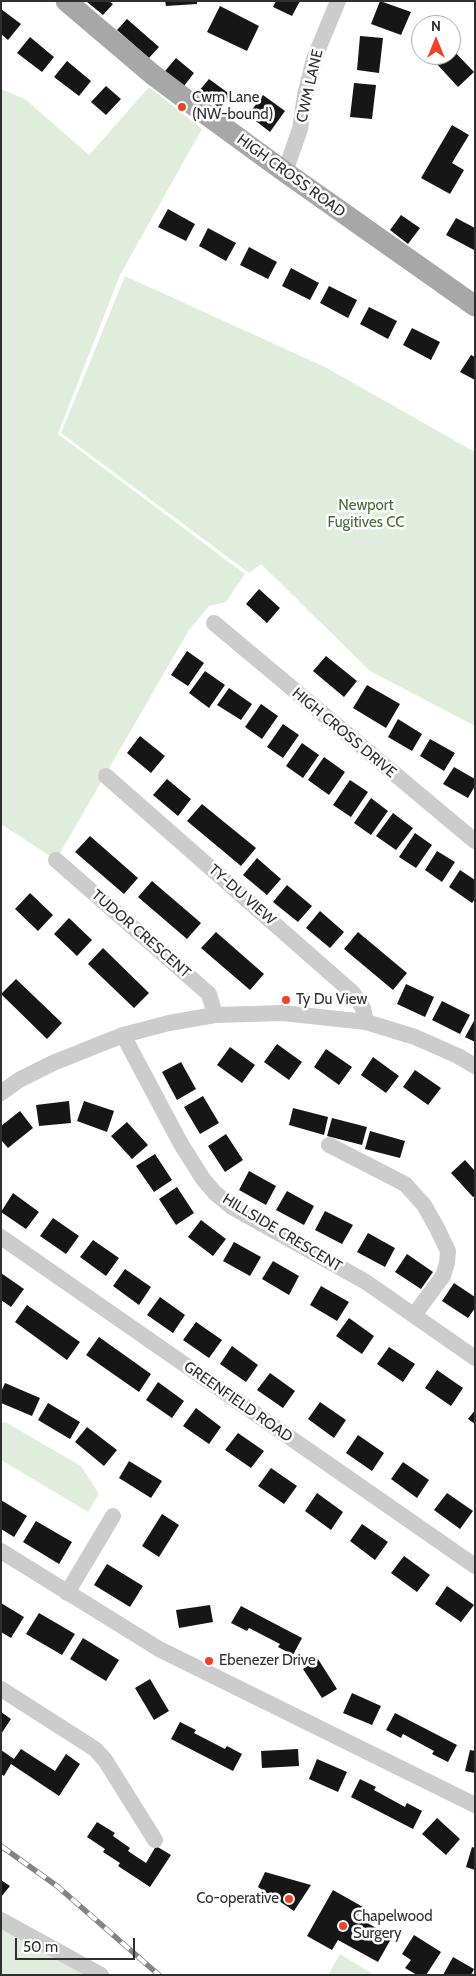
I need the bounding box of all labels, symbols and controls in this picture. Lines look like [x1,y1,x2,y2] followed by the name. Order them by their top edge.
[411,15,461,65] north arrow
[431,17,441,35] text: N
[293,48,327,124] street label: CWM LANE
[192,89,273,124] place label: Cwm Lane (NW-bound)
[176,101,188,113] marker: Cwm Lane (NW-bound)
[233,131,349,221] street label: HIGH CROSS ROAD
[327,497,405,532] park label: Newport Fugitives CC
[288,684,400,782] street label: HIGH CROSS DRIVE
[205,861,279,929] street label: TY-DU VIEW
[88,886,194,982] street label: TUDOR CRESCENT
[296,991,367,1009] place label: Ty Du View
[280,994,292,1006] marker: Ty Du View
[219,1190,345,1276] street label: HILLSIDE CRESCENT
[180,1358,296,1446] street label: GREENFIELD ROAD
[219,1652,316,1670] place label: Ebenezer Drive
[203,1655,215,1667] marker: Ebenezer Drive
[196,1890,279,1908] place label: Co-operative
[283,1893,295,1905] marker: Co-operative
[353,1908,433,1943] place label: Chapelwood Surgery
[337,1920,349,1932] marker: Chapelwood Surgery
[18,1928,138,1960] scale bar
[23,1938,58,1956] text: 50 m

